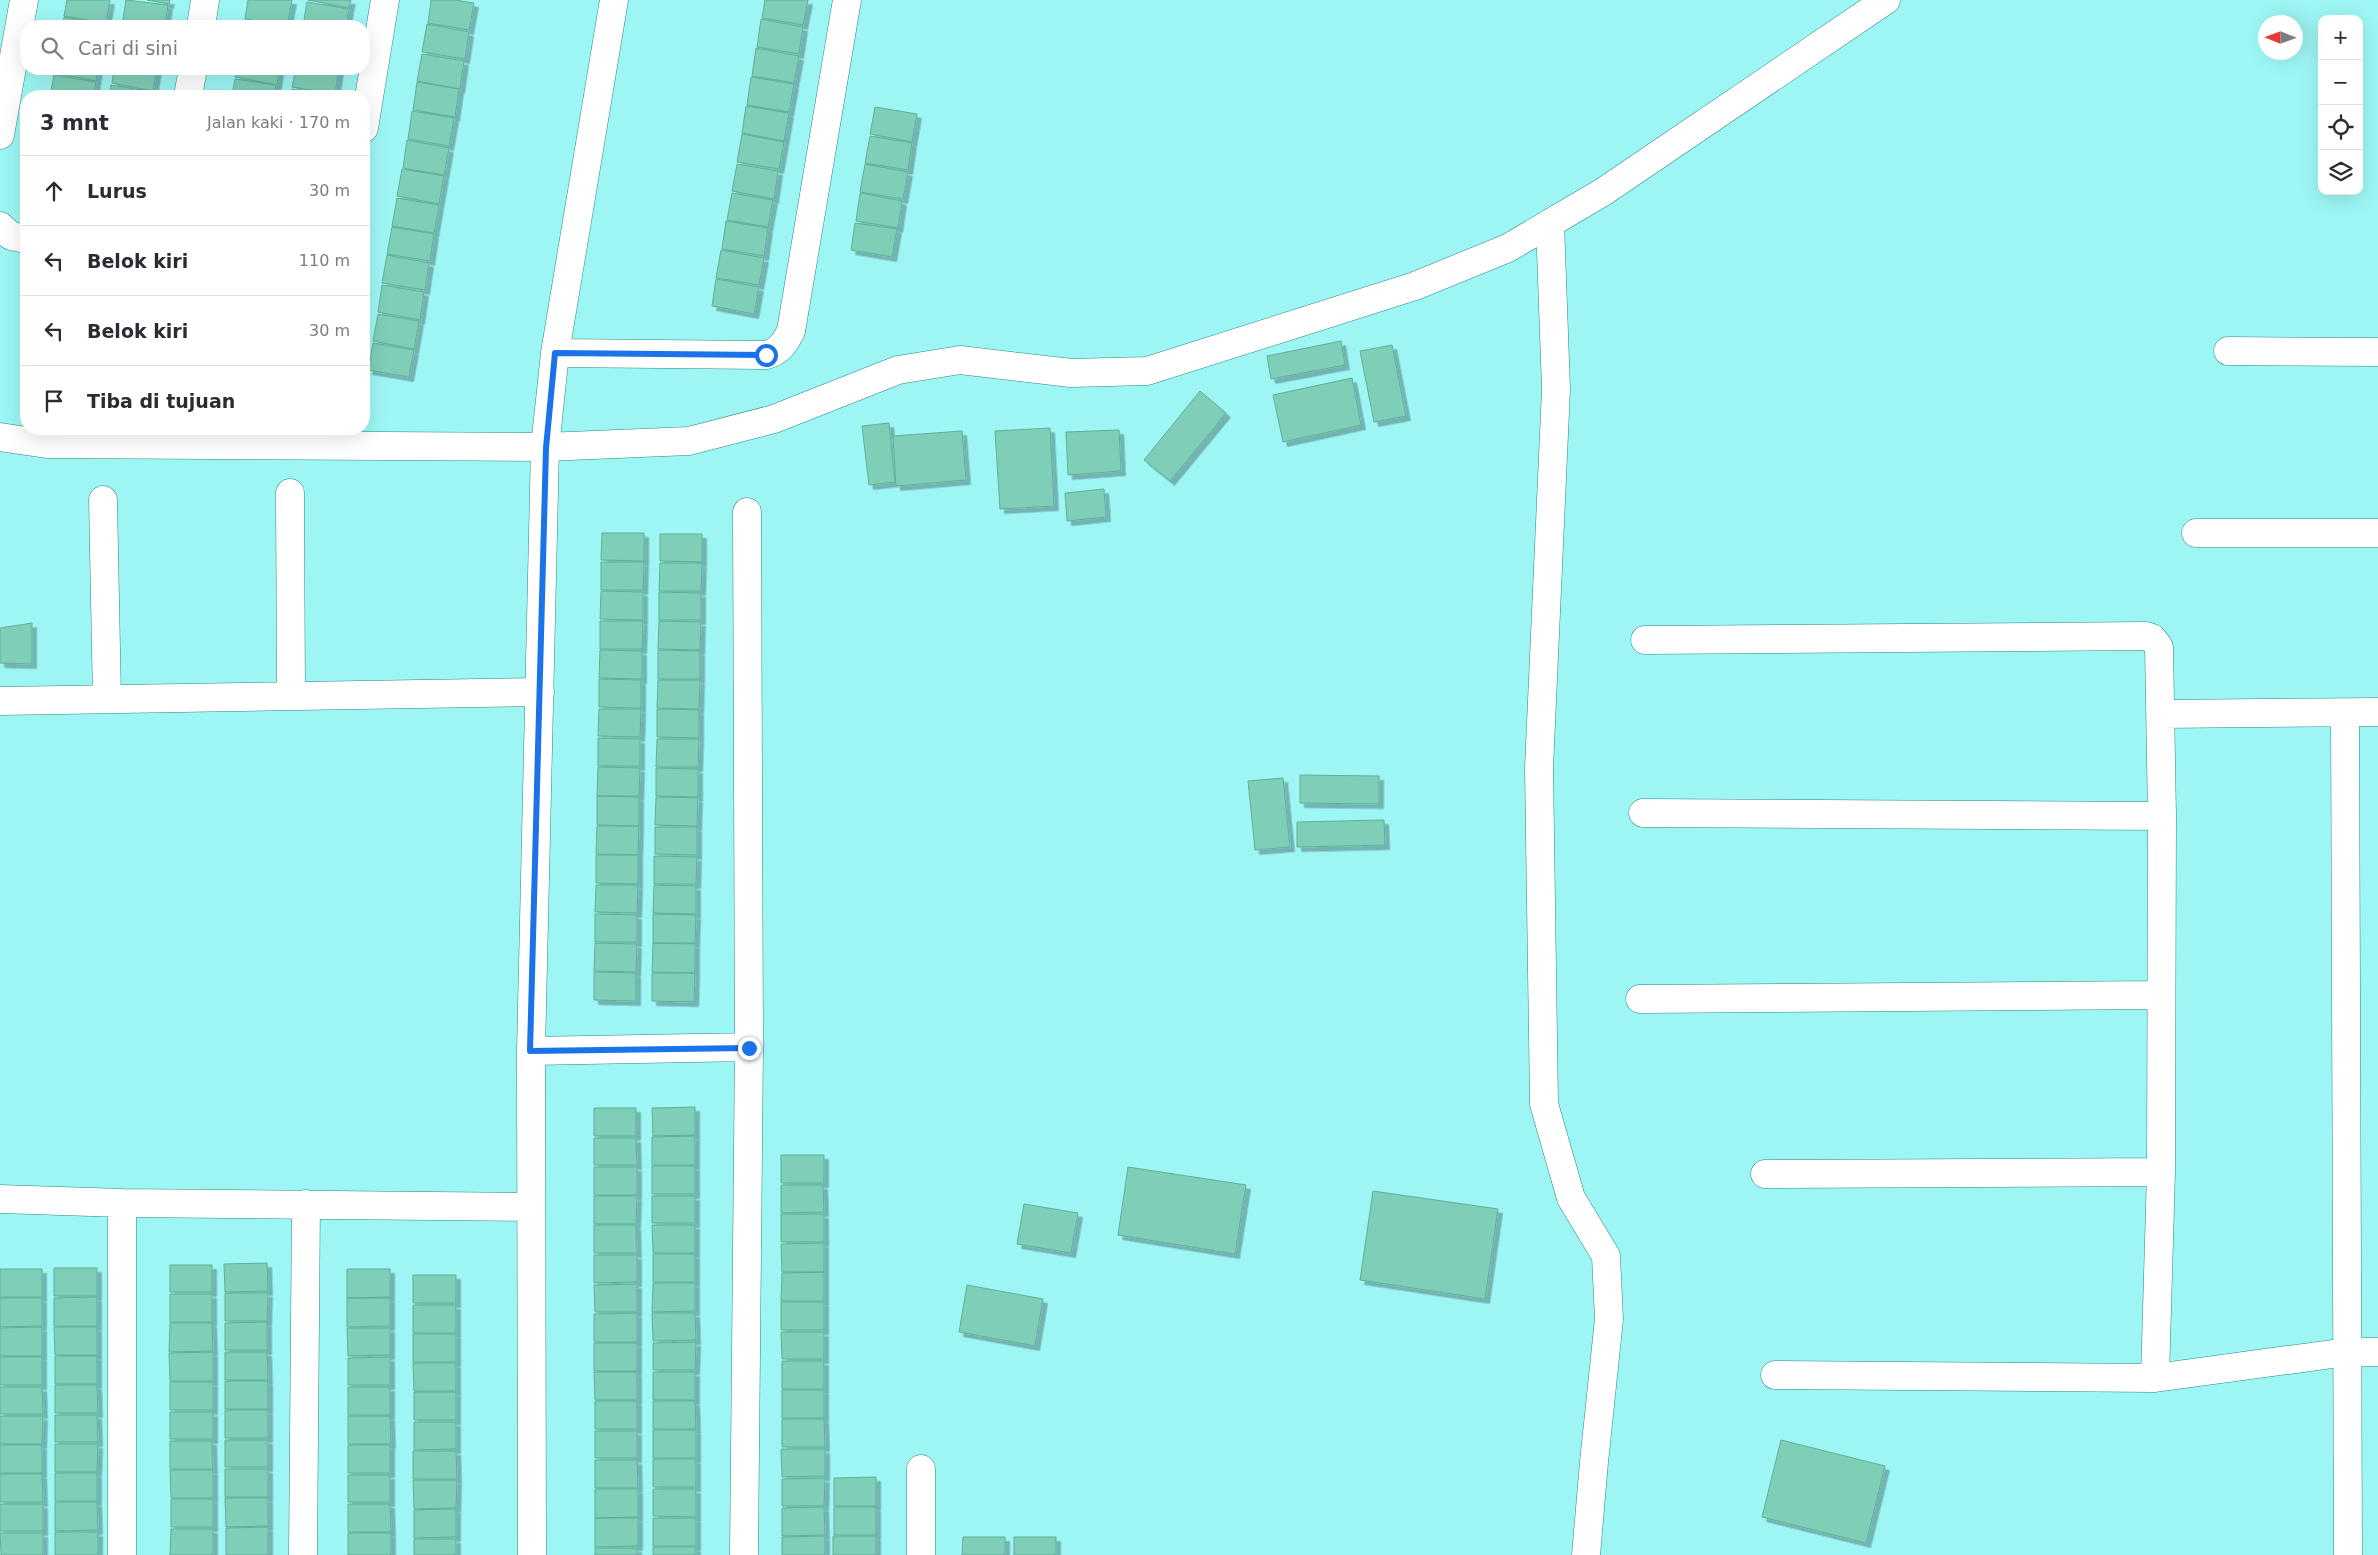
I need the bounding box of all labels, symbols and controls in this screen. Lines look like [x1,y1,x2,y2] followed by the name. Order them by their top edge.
[2258,15,2303,60] north arrow
[2318,15,2363,195] map controls
[2318,15,2363,60] button: +
[20,20,370,75] search box
[38,34,66,62] icon: search
[78,37,178,59] text: Cari di sini
[2318,60,2363,105] button: −
[2318,105,2363,150] button: locate
[40,111,109,135] text: 3 mnt
[207,113,350,132] text: Jalan kaki · 170 m
[2318,150,2363,195] button: layers
[40,177,68,205] icon: ahead
[87,180,147,202] text: Lurus
[309,181,350,200] text: 30 m
[40,247,68,275] icon: left
[87,250,188,272] text: Belok kiri
[299,251,350,270] text: 110 m
[40,317,68,345] icon: left
[87,320,188,342] text: Belok kiri
[309,321,350,340] text: 30 m
[755,344,778,367] route start
[40,387,68,415] icon: arrive
[87,390,235,412] text: Tiba di tujuan
[738,1037,761,1060] route end

